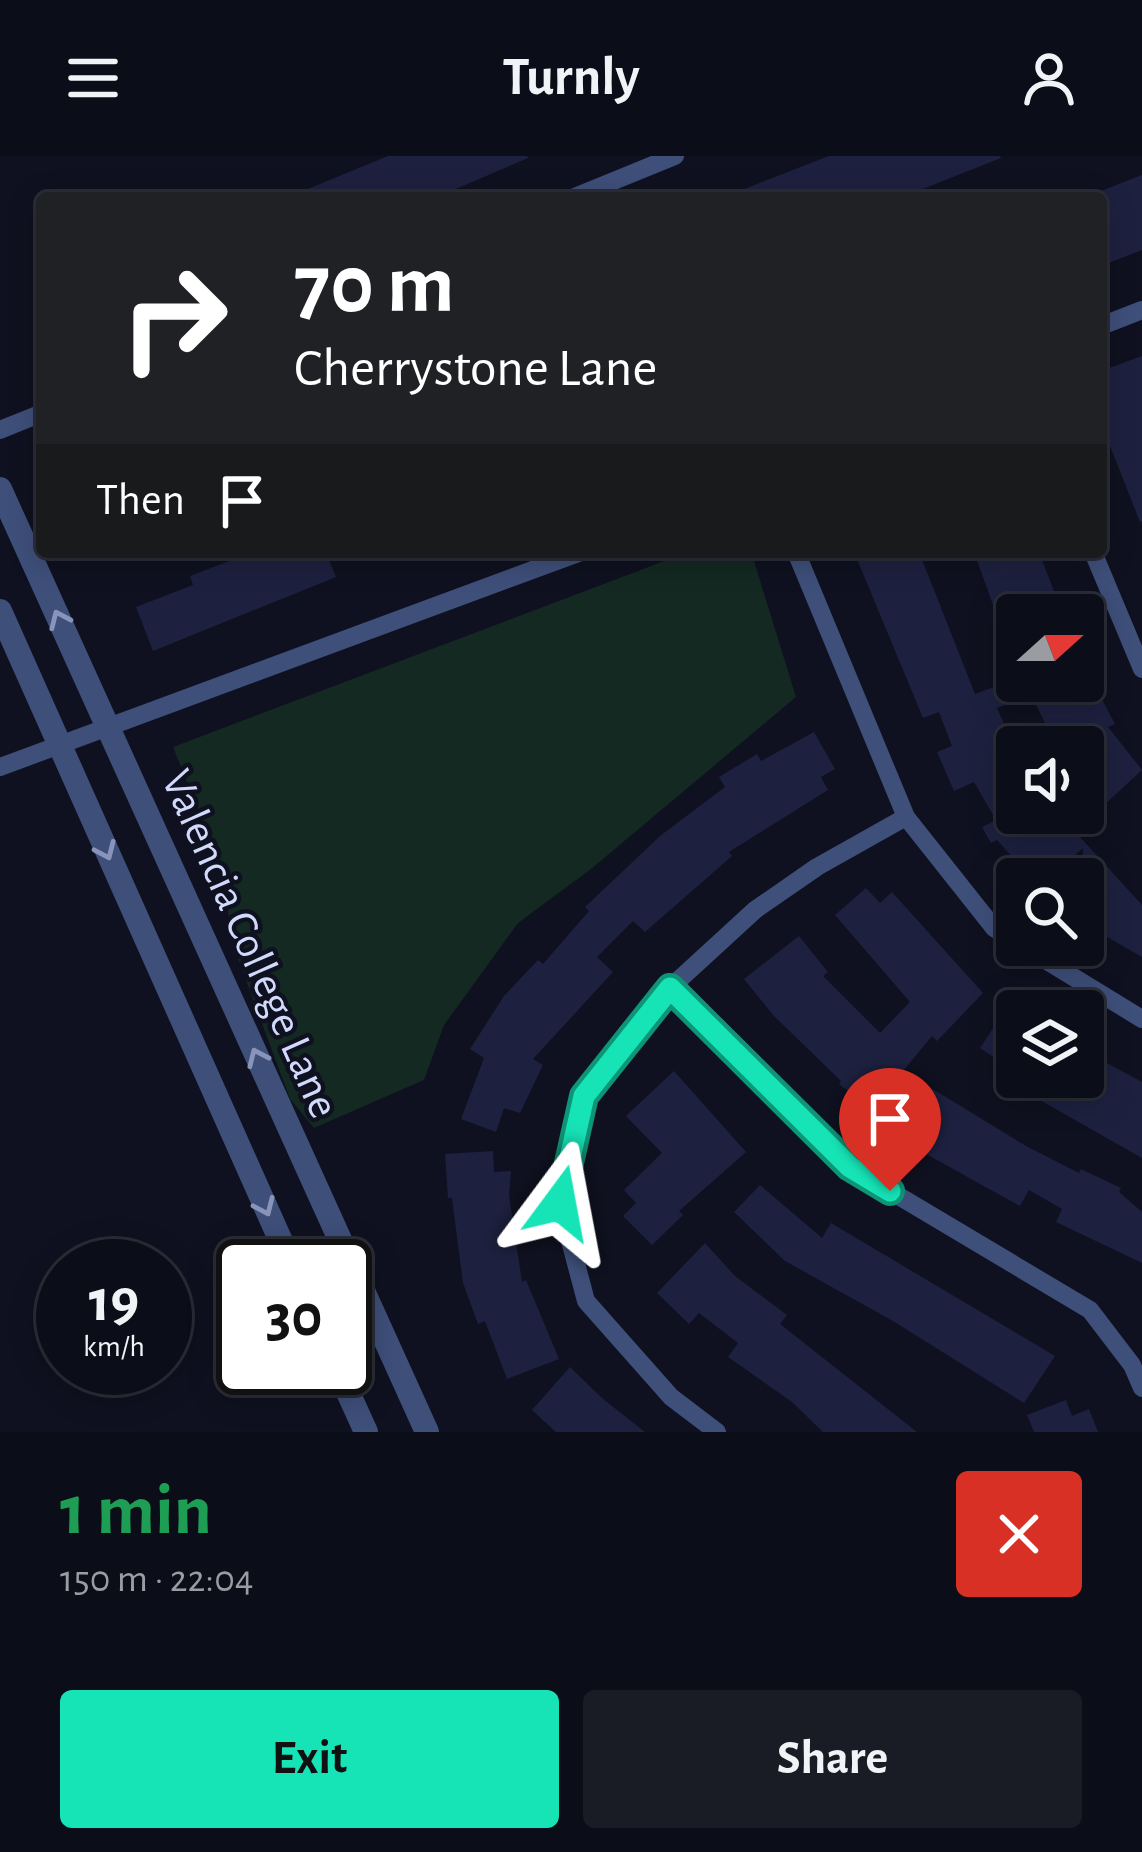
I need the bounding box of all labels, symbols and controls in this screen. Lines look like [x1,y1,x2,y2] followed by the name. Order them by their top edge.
[60,45,126,111] icon: menu
[1016,45,1082,111] icon: person
[502,51,640,105] text: Turnly
[96,240,252,396] icon: right
[294,244,455,328] text: 70 m
[294,342,657,396] text: Cherrystone Lane
[209,468,275,534] icon: arrive
[96,478,185,523] text: Then
[996,594,1104,702] north arrow
[996,594,1104,1098] map controls
[50,610,74,631] one-way arrow
[996,726,1104,834] button: sound
[153,763,347,1125] street label: Valencia College Lane
[92,839,116,860] one-way arrow
[996,858,1104,966] button: search
[996,990,1104,1098] button: layers
[248,1048,272,1070] one-way arrow
[839,1068,941,1191] pin
[857,1086,923,1152] icon: arrive
[497,1140,623,1266] position arrow
[251,1195,275,1216] one-way arrow
[216,1239,372,1395] speed limit sign: 30
[89,1272,139,1332] text: 19
[83,1332,145,1362] text: km/h
[956,1471,1082,1597] button: close
[60,1475,212,1547] text: 1 min
[60,1560,254,1599] text: 150 m · 22:04
[60,1690,559,1828] button: Exit
[583,1690,1082,1828] button: Share

